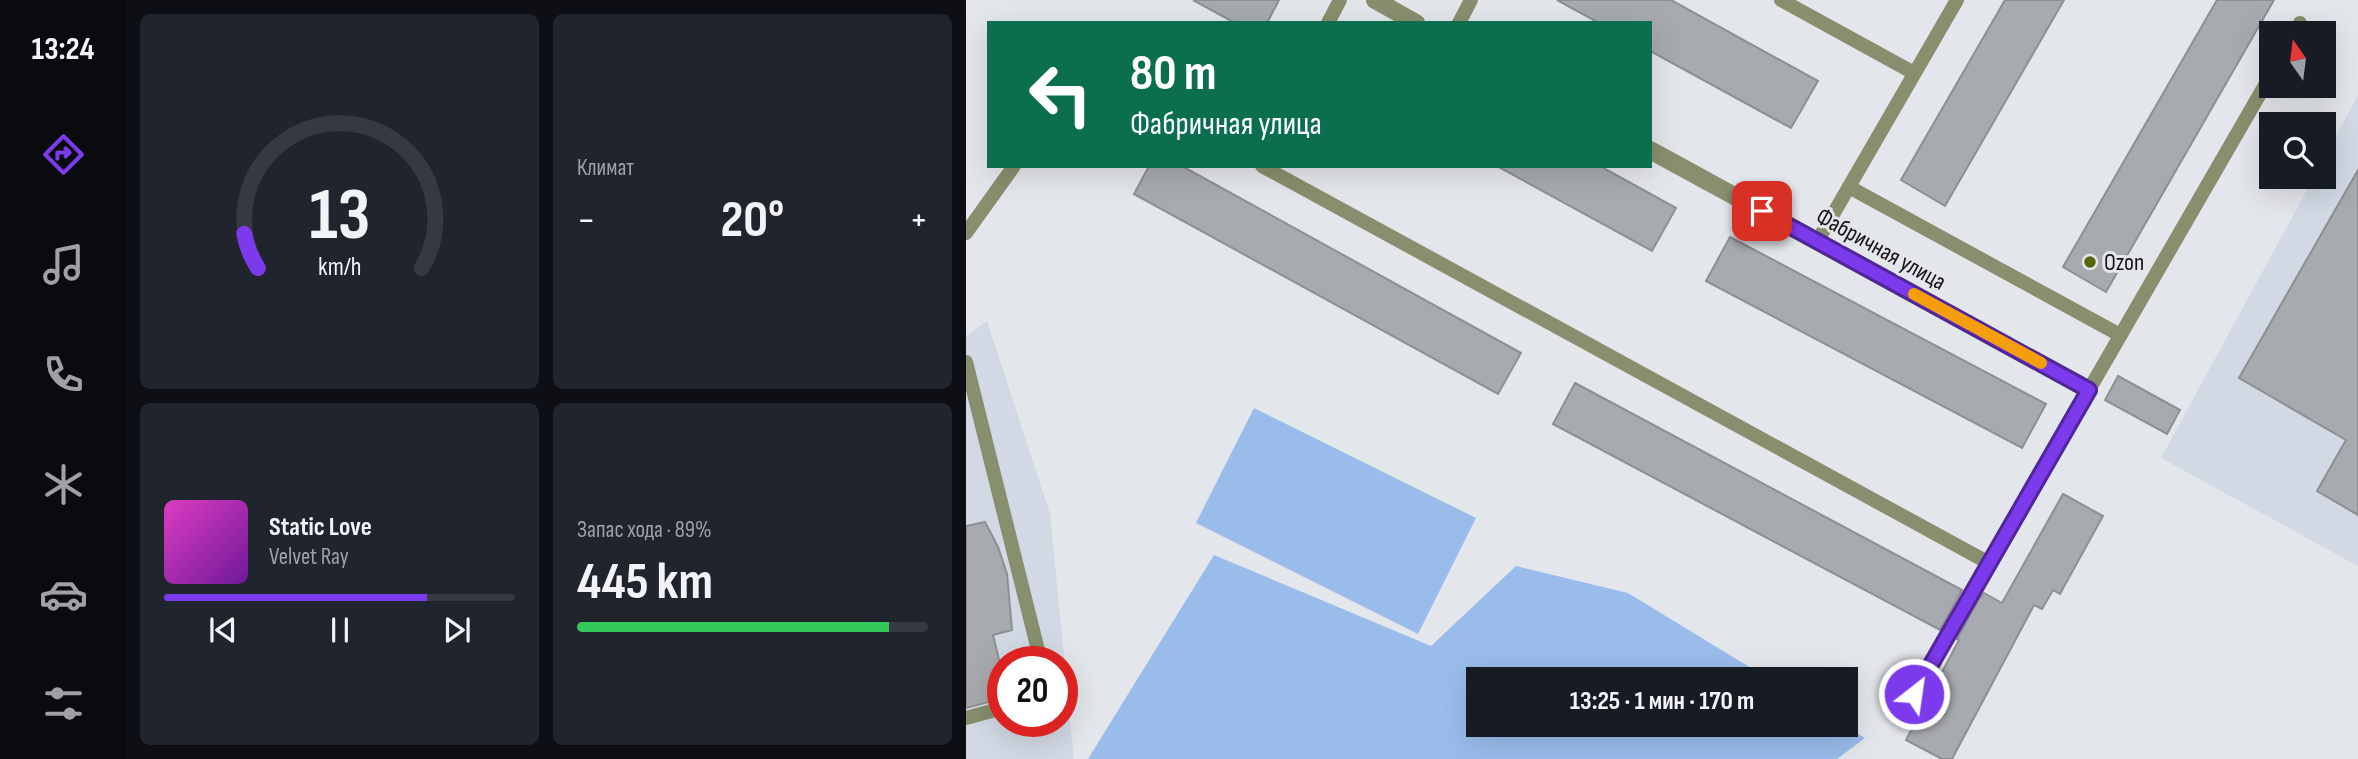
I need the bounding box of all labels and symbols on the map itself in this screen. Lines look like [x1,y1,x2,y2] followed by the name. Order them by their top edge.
[2259,21,2336,98] north arrow
[1732,181,1792,241] pin
[1811,201,1951,297] street label: Фабричная улица
[2104,248,2144,277] place label: Ozon
[2082,254,2098,270] marker: Ozon
[987,646,1078,737] speed limit sign: 20
[1877,657,1951,731] position arrow

